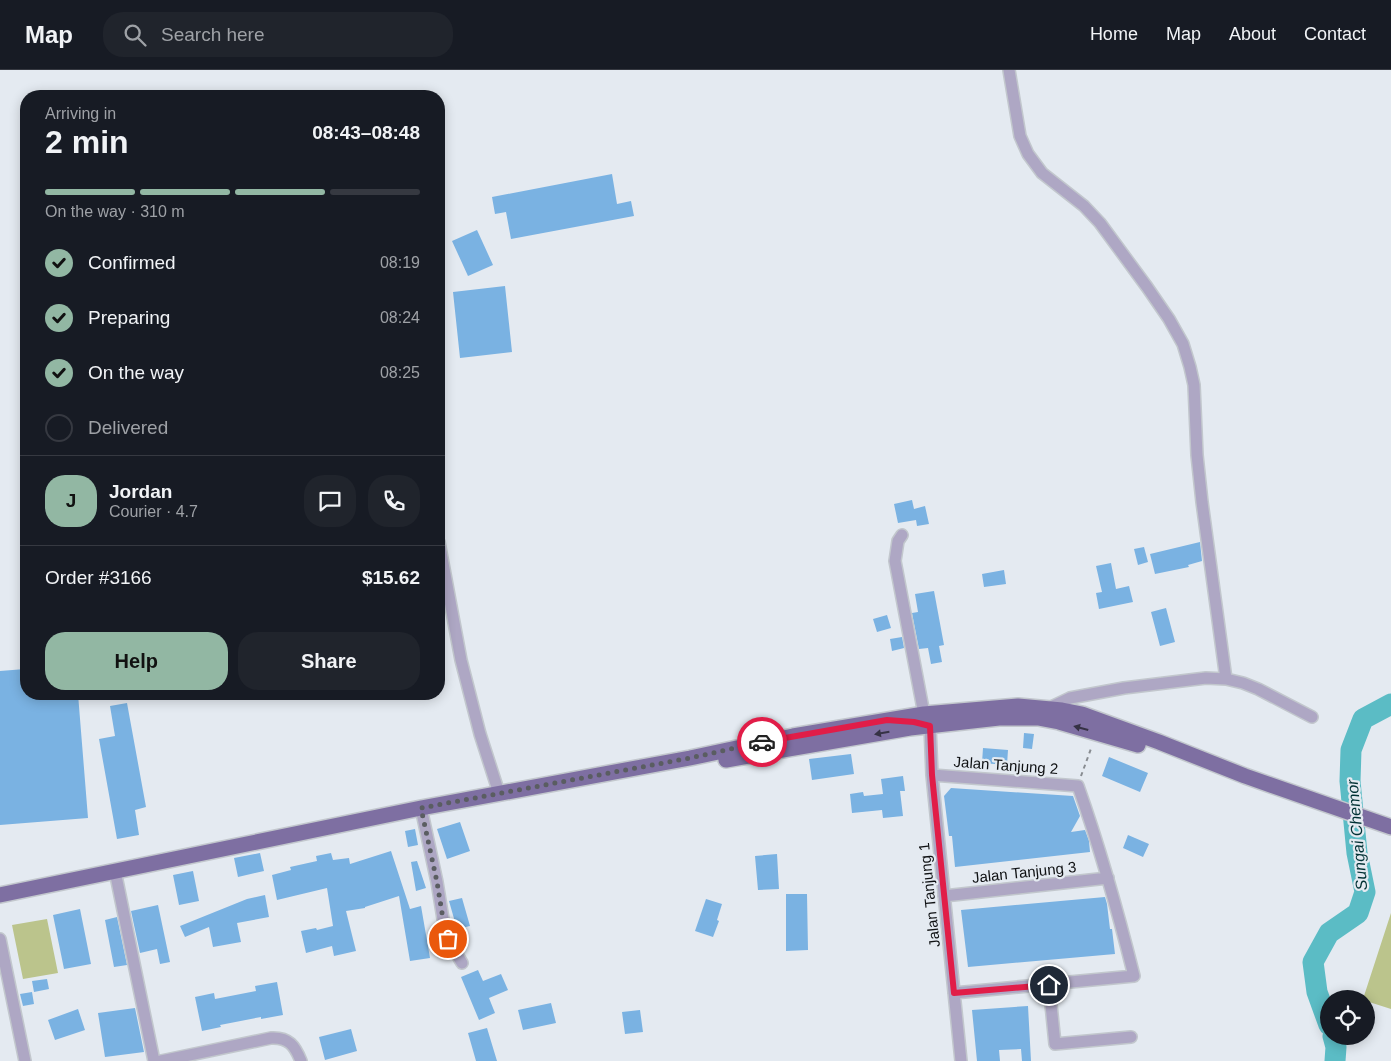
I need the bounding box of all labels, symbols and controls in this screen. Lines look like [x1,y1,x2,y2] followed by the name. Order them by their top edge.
[103,12,453,57] search box
[25,21,73,48] text: Map
[121,21,149,49] icon: search
[161,24,265,45] text: Search here
[1090,24,1138,44] text: Home
[1166,24,1201,44] text: Map
[1229,24,1276,44] text: About
[1304,24,1366,44] text: Contact
[45,105,116,122] text: Arriving in
[312,122,420,143] text: 08:43–08:48
[45,124,129,160] text: 2 min
[45,203,185,220] text: On the way · 310 m
[45,249,73,277] icon: check
[88,252,176,273] text: Confirmed
[380,254,420,271] text: 08:19
[45,304,73,332] icon: check
[88,307,170,328] text: Preparing
[380,309,420,326] text: 08:24
[45,359,73,387] icon: check
[88,362,184,383] text: On the way
[380,364,420,381] text: 08:25
[88,417,168,438] text: Delivered
[304,475,356,527] button: chat
[368,475,420,527] button: phone
[109,481,172,502] text: Jordan
[66,490,76,511] text: J
[109,503,198,520] text: Courier · 4.7
[45,567,152,588] text: Order #3166
[362,567,420,588] text: $15.62
[45,632,228,690] button: Help
[238,632,420,690] button: Share
[737,717,787,767] courier
[1073,724,1089,732] one-way arrow
[748,728,776,756] icon: car
[873,730,889,738] one-way arrow
[953,753,1059,777] street label: Jalan Tanjung 2
[1344,778,1370,891] water label: Sungai Chemor
[915,842,943,948] street label: Jalan Tanjung 1
[971,858,1077,886] street label: Jalan Tanjung 3
[427,918,469,960] pin
[434,925,462,953] icon: bag
[1028,964,1070,1006] pin
[1035,971,1063,999] icon: home
[1320,990,1375,1045] map controls
[1320,990,1375,1045] button: locate

